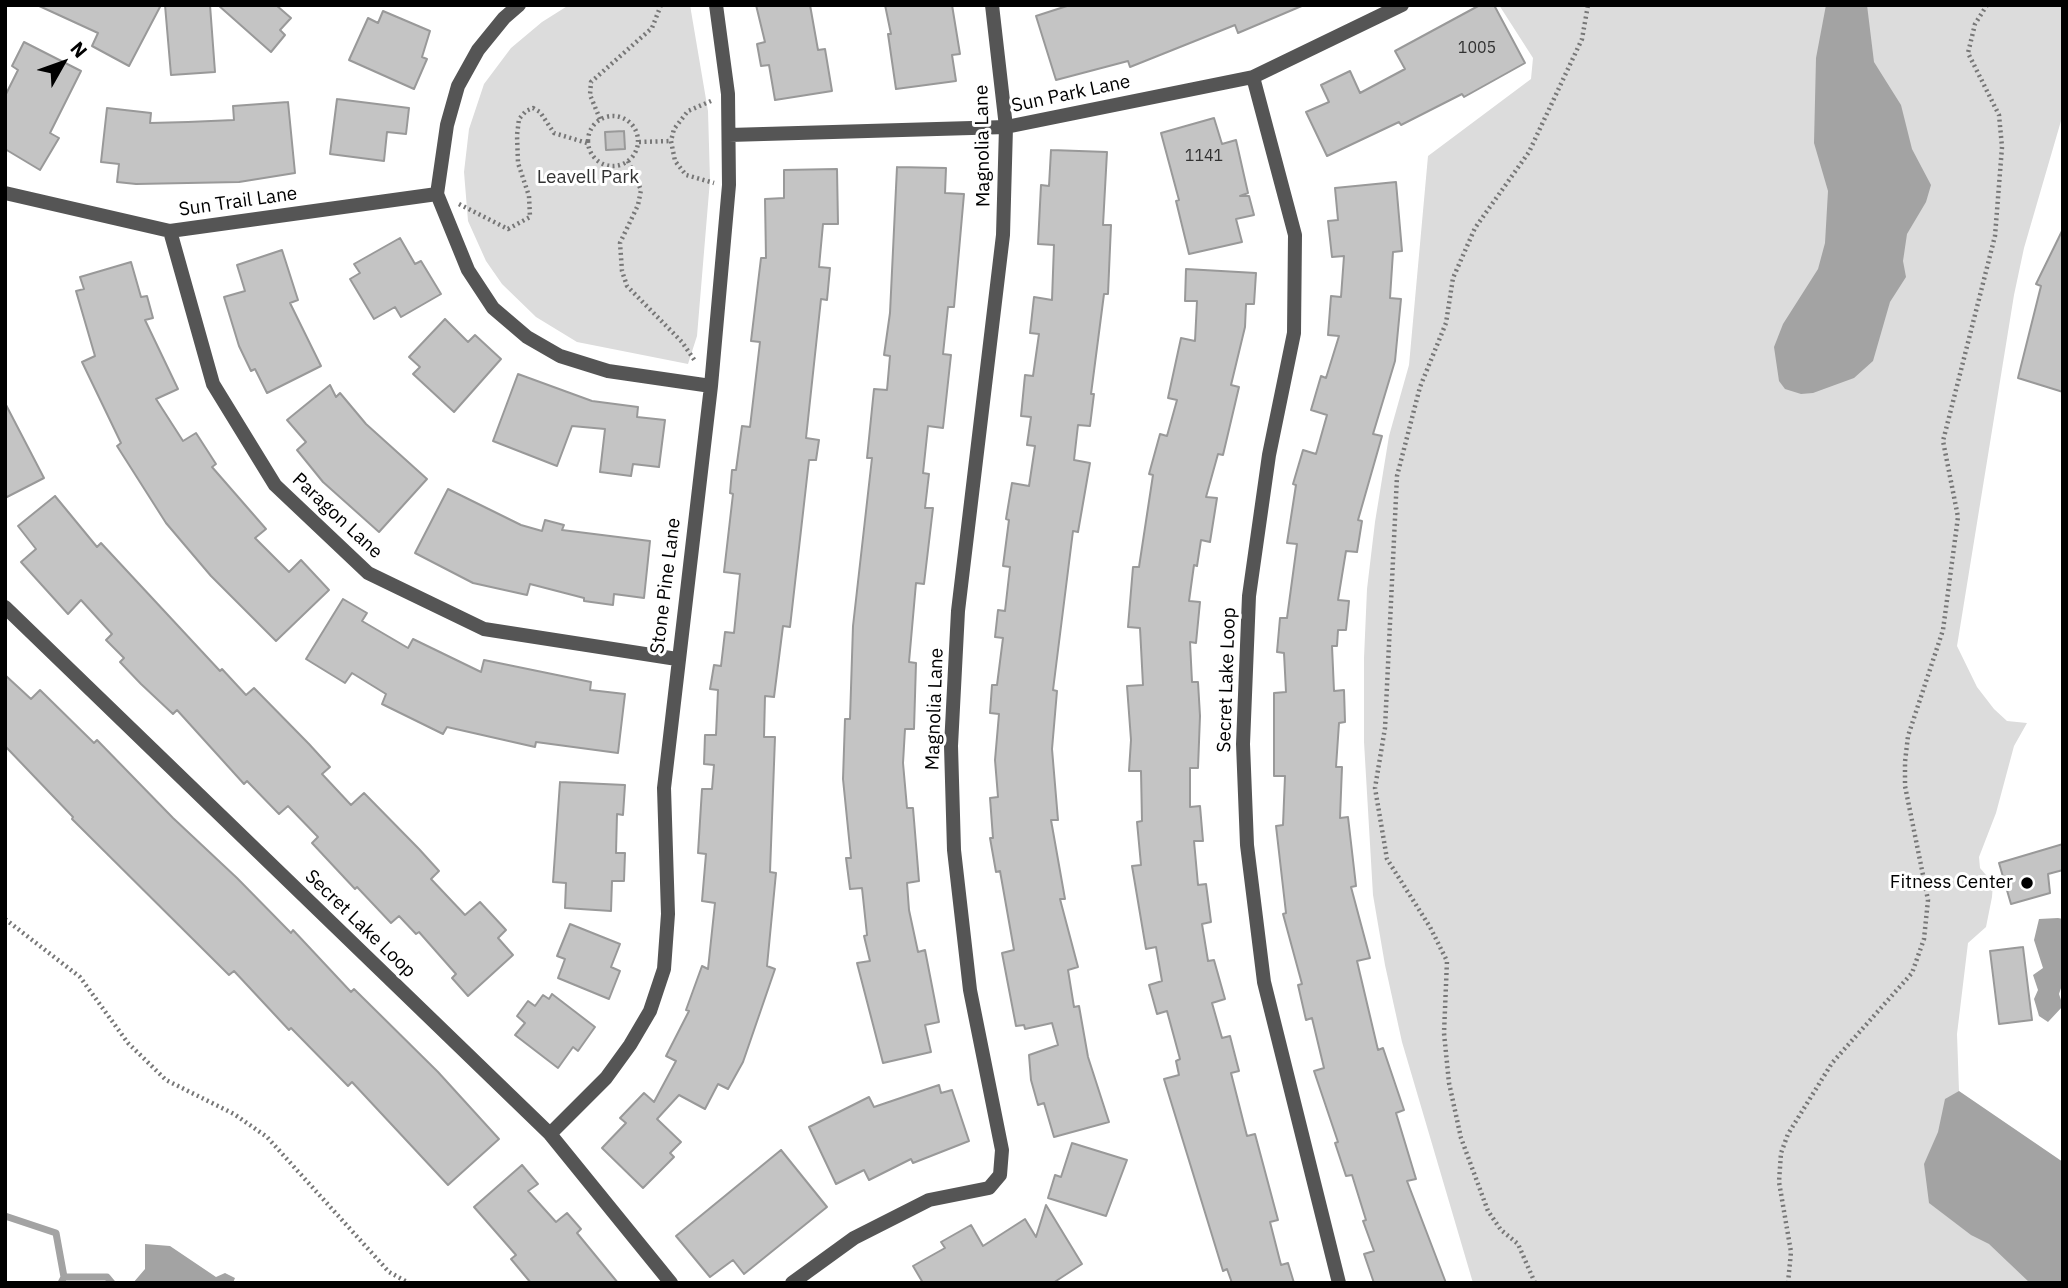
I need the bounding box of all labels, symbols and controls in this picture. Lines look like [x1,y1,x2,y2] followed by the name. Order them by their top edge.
[28,28,98,98] north arrow
[65,37,93,62] text: N
[1458,38,1496,58] house number: 1005
[1009,70,1133,118] street label: Sun Park Lane
[971,85,995,207] street label: Magnolia Lane
[1185,146,1223,166] house number: 1141
[537,167,639,189] park label: Leavell Park
[177,182,299,222] street label: Sun Trail Lane
[287,468,387,564] street label: Paragon Lane
[646,517,686,655] street label: Stone Pine Lane
[1213,607,1241,753] street label: Secret Lake Loop
[921,647,949,771] street label: Magnolia Lane
[300,865,420,983] street label: Secret Lake Loop
[1890,872,2013,894] place label: Fitness Center
[2019,875,2035,891] marker: Fitness Center

